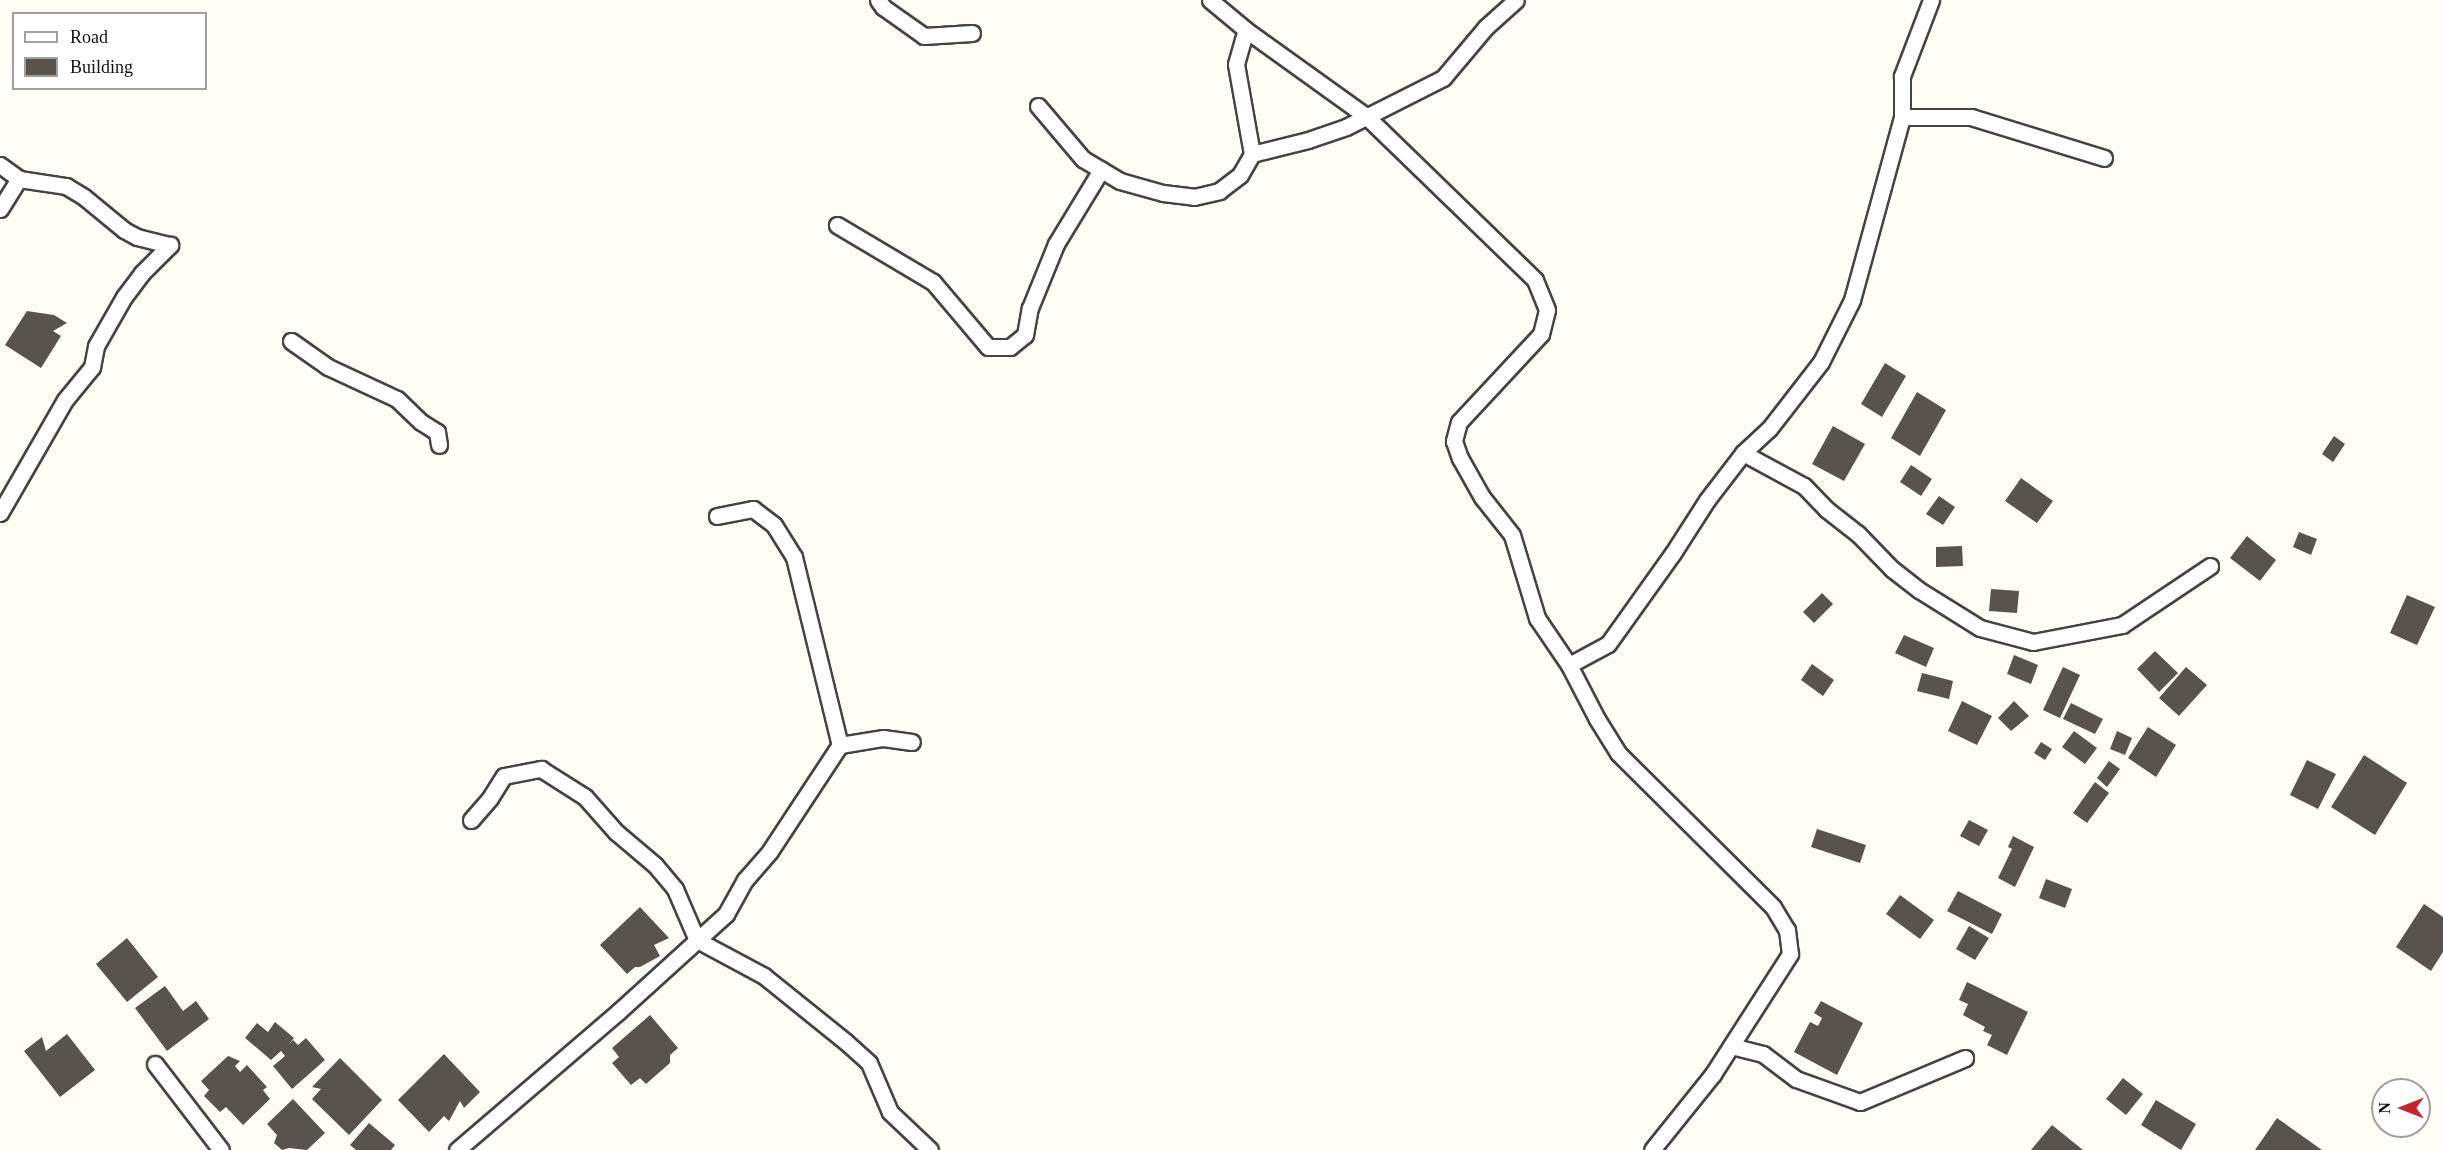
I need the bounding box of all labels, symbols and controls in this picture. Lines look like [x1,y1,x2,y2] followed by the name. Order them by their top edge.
[12,12,207,90] legend
[70,27,108,47] text: Road
[70,57,133,77] text: Building
[2371,1078,2431,1138] north arrow
[2376,1102,2393,1114] text: N

